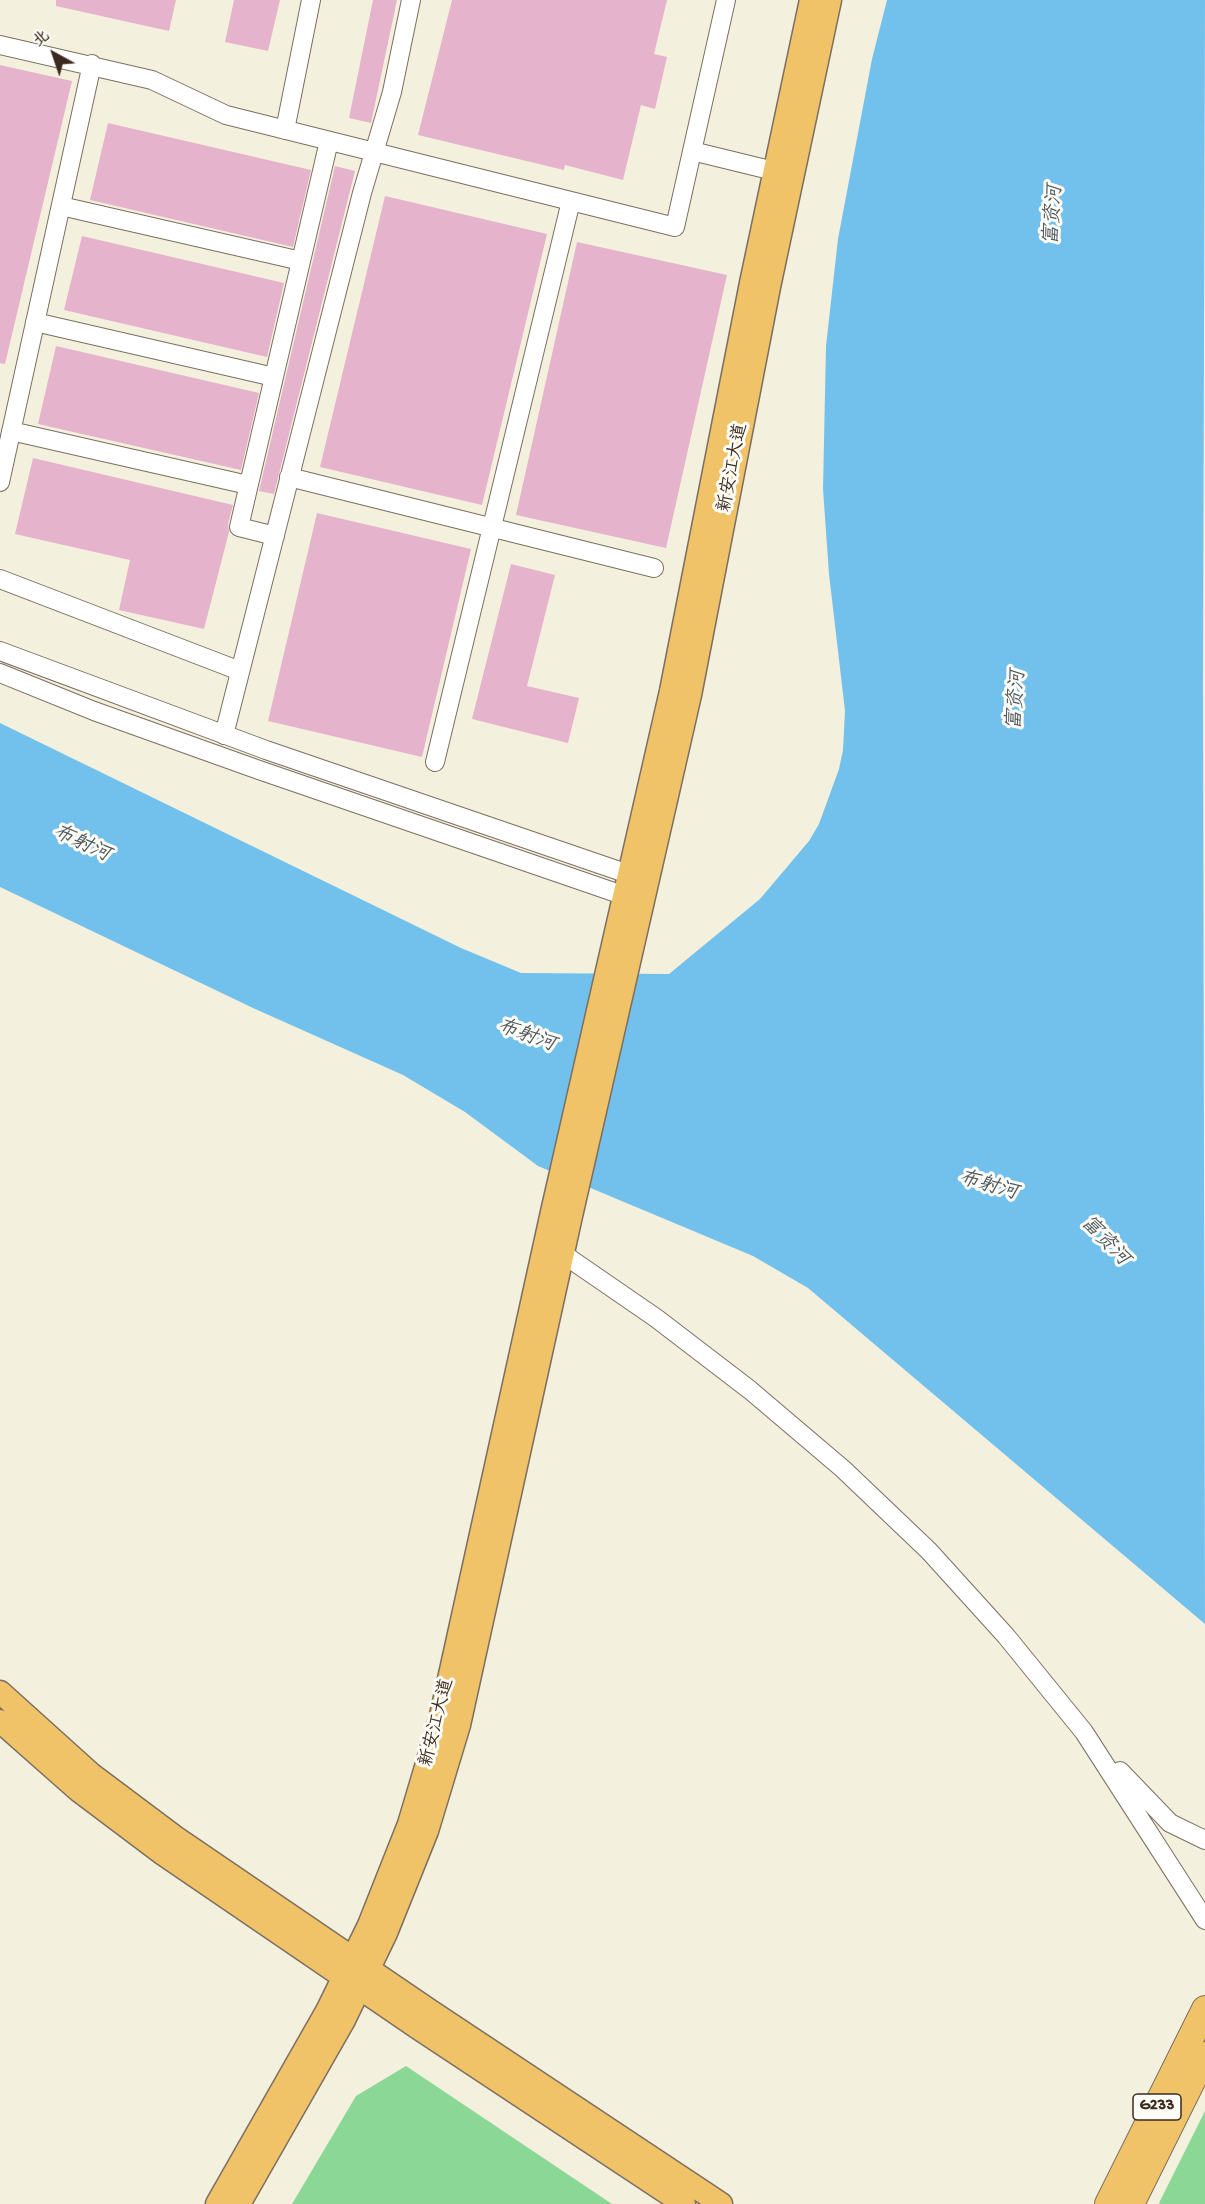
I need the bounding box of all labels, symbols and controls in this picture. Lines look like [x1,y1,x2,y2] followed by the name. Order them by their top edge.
[24,24,84,84] north arrow
[30,27,54,52] text: 北
[1041,184,1069,246] water label: 富资河
[715,422,753,514] street label: 新安江大道
[1004,669,1032,731] water label: 富资河
[49,821,113,869] water label: 布射河
[494,1015,558,1059] water label: 布射河
[956,1167,1020,1207] water label: 布射河
[1075,1212,1133,1272] water label: 富资河
[417,1677,459,1769] street label: 新安江大道
[1133,2094,1181,2120] road number: G233

